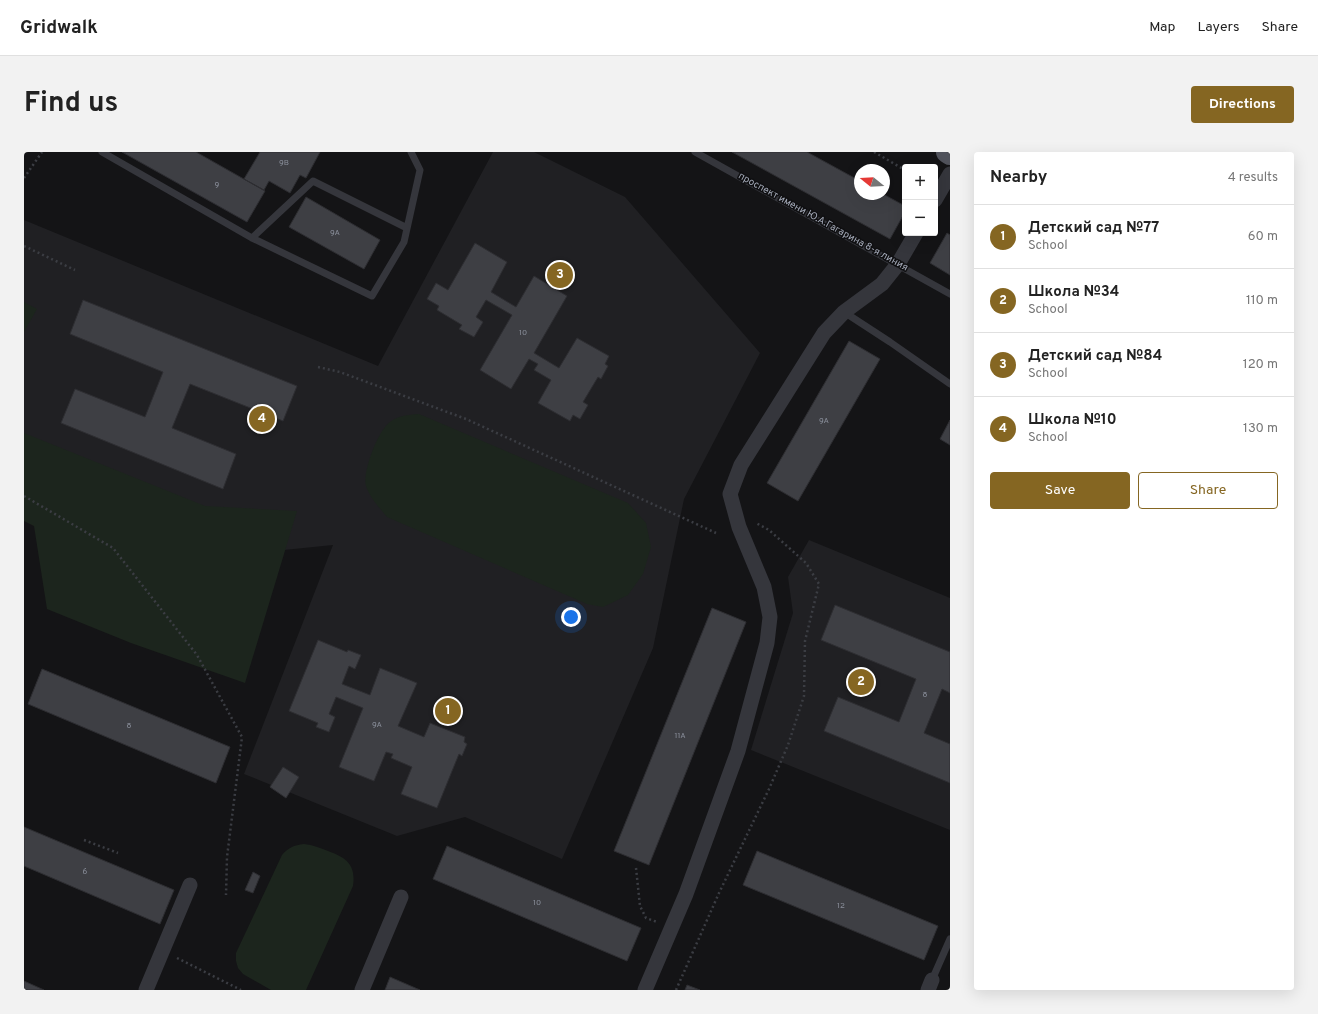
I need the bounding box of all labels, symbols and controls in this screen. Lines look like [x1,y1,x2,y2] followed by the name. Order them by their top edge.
[20,16,98,40] text: Gridwalk
[1149,19,1175,36] text: Map
[1197,19,1239,36] text: Layers
[1261,19,1298,36] text: Share
[24,86,118,122] text: Find us
[1191,86,1294,123] button: Directions
[279,158,289,168] house number: 9В
[854,164,890,200] north arrow
[902,164,938,236] map controls
[902,164,938,200] button: +
[990,167,1047,189] text: Nearby
[736,170,910,274] street label: проспект имени Ю.А.Гагарина 8-я линия
[1228,170,1278,186] text: 4 results
[215,180,220,190] house number: 9
[902,200,938,236] button: −
[1028,219,1159,238] text: Детский сад №77
[330,228,341,238] house number: 9А
[1000,229,1006,245] text: 1
[1248,229,1278,245] text: 60 m
[1028,238,1068,254] text: School
[547,260,573,290] pin: 3
[1028,283,1119,302] text: Школа №34
[999,293,1007,309] text: 2
[1246,293,1278,309] text: 110 m
[1028,302,1068,318] text: School
[519,328,527,338] house number: 10
[1028,347,1162,366] text: Детский сад №84
[999,357,1007,373] text: 3
[1243,357,1278,373] text: 120 m
[1028,366,1068,382] text: School
[249,404,275,434] pin: 4
[1028,411,1117,430] text: Школа №10
[819,416,830,426] house number: 9А
[999,421,1007,437] text: 4
[1243,421,1278,437] text: 130 m
[1028,430,1068,446] text: School
[990,472,1130,509] button: Save
[1138,472,1278,509] button: Share
[561,607,581,627] your location
[848,667,874,697] pin: 2
[923,690,928,700] house number: 8
[435,696,461,726] pin: 1
[372,720,383,730] house number: 9А
[127,721,132,731] house number: 8
[674,731,686,741] house number: 11А
[83,867,88,877] house number: 6
[533,898,541,908] house number: 10
[837,901,845,911] house number: 12

